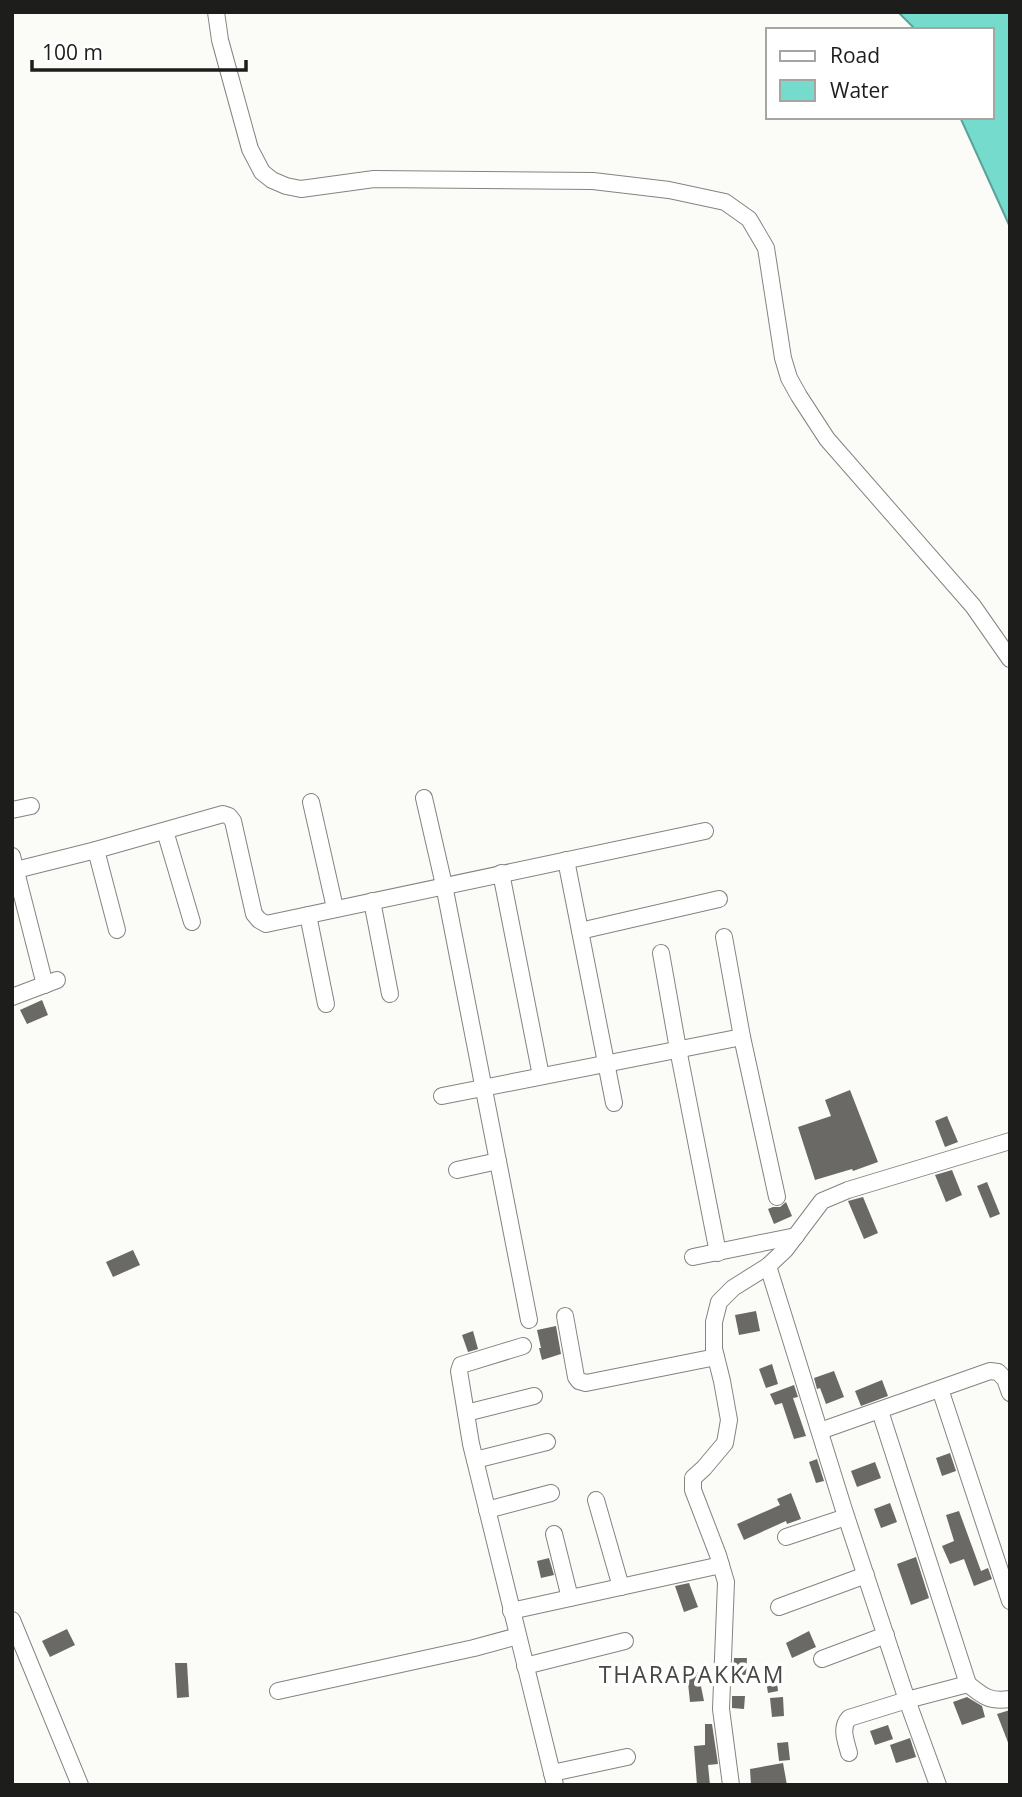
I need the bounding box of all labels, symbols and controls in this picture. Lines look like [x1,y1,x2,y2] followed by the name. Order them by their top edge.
[32,28,245,72] scale bar
[766,28,994,119] legend
[42,38,103,66] text: 100 m
[830,41,880,69] text: Road
[830,76,889,104] text: Water
[599,1658,785,1690] district label: THARAPAKKAM

